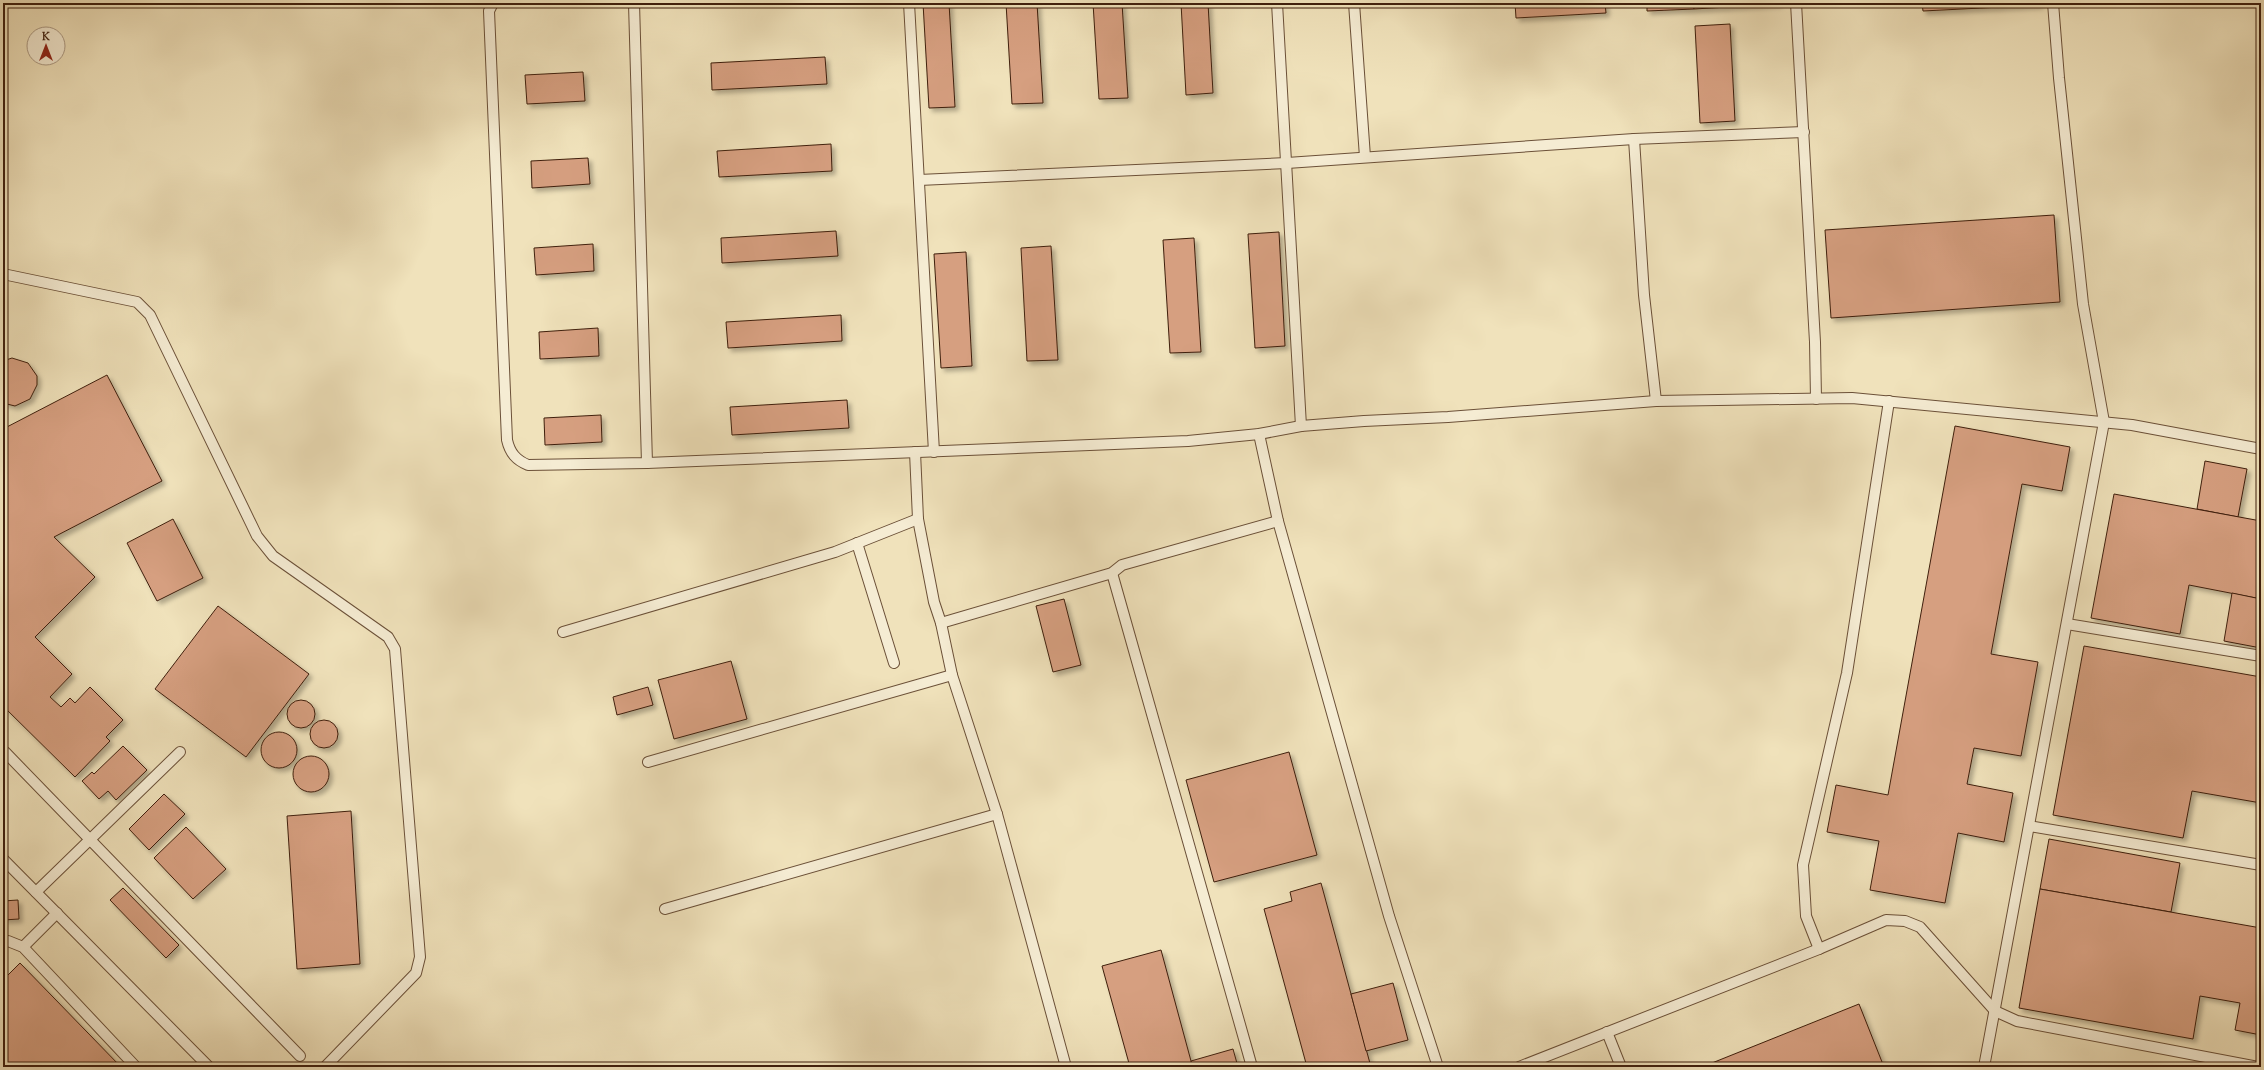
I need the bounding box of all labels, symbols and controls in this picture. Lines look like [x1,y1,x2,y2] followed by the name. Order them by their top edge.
[26,26,66,66] north arrow
[41,29,50,45] text: K

